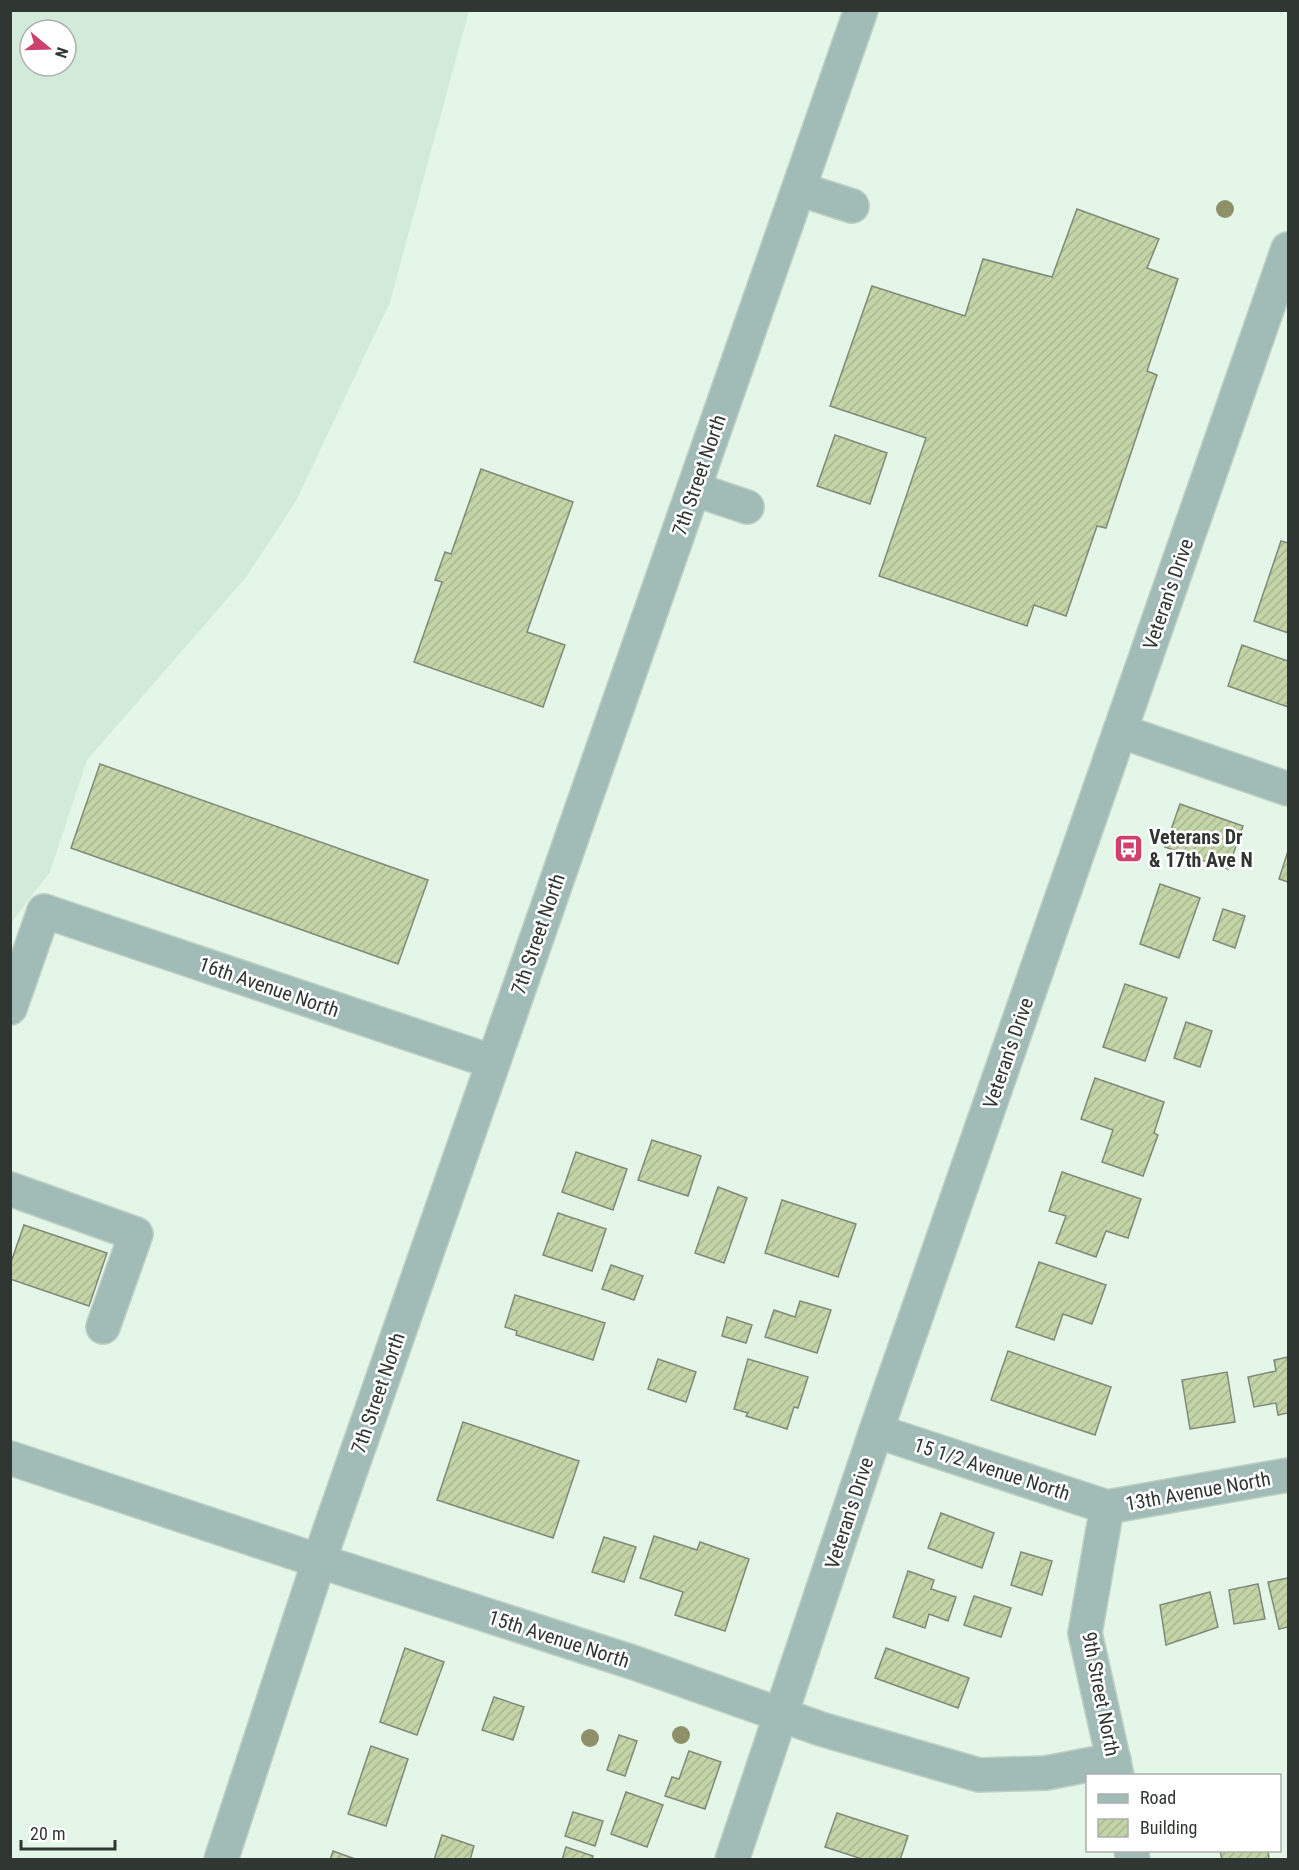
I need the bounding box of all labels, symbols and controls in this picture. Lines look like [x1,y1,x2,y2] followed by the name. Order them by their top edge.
[18,18,78,78] north arrow
[51,45,72,60] text: N
[667,411,731,539] street label: 7th Street North
[1138,535,1198,653] street label: Veteran's Drive
[1149,825,1253,872] place label: Veterans Dr & 17th Ave N
[1112,832,1144,864] bus stop icon: Veterans Dr & 17th Ave N
[506,870,570,998] street label: 7th Street North
[196,952,342,1022] street label: 16th Avenue North
[978,994,1038,1112] street label: Veteran's Drive
[346,1329,410,1457] street label: 7th Street North
[911,1432,1073,1506] street label: 15 1/2 Avenue North
[820,1454,878,1572] street label: Veteran's Drive
[1124,1466,1272,1516] street label: 13th Avenue North
[486,1605,632,1673] street label: 15th Avenue North
[1077,1630,1125,1758] street label: 9th Street North
[1086,1774,1281,1852] legend
[1140,1787,1176,1808] text: Road
[21,1813,116,1851] scale bar
[1140,1817,1197,1838] text: Building
[30,1823,65,1844] text: 20 m

